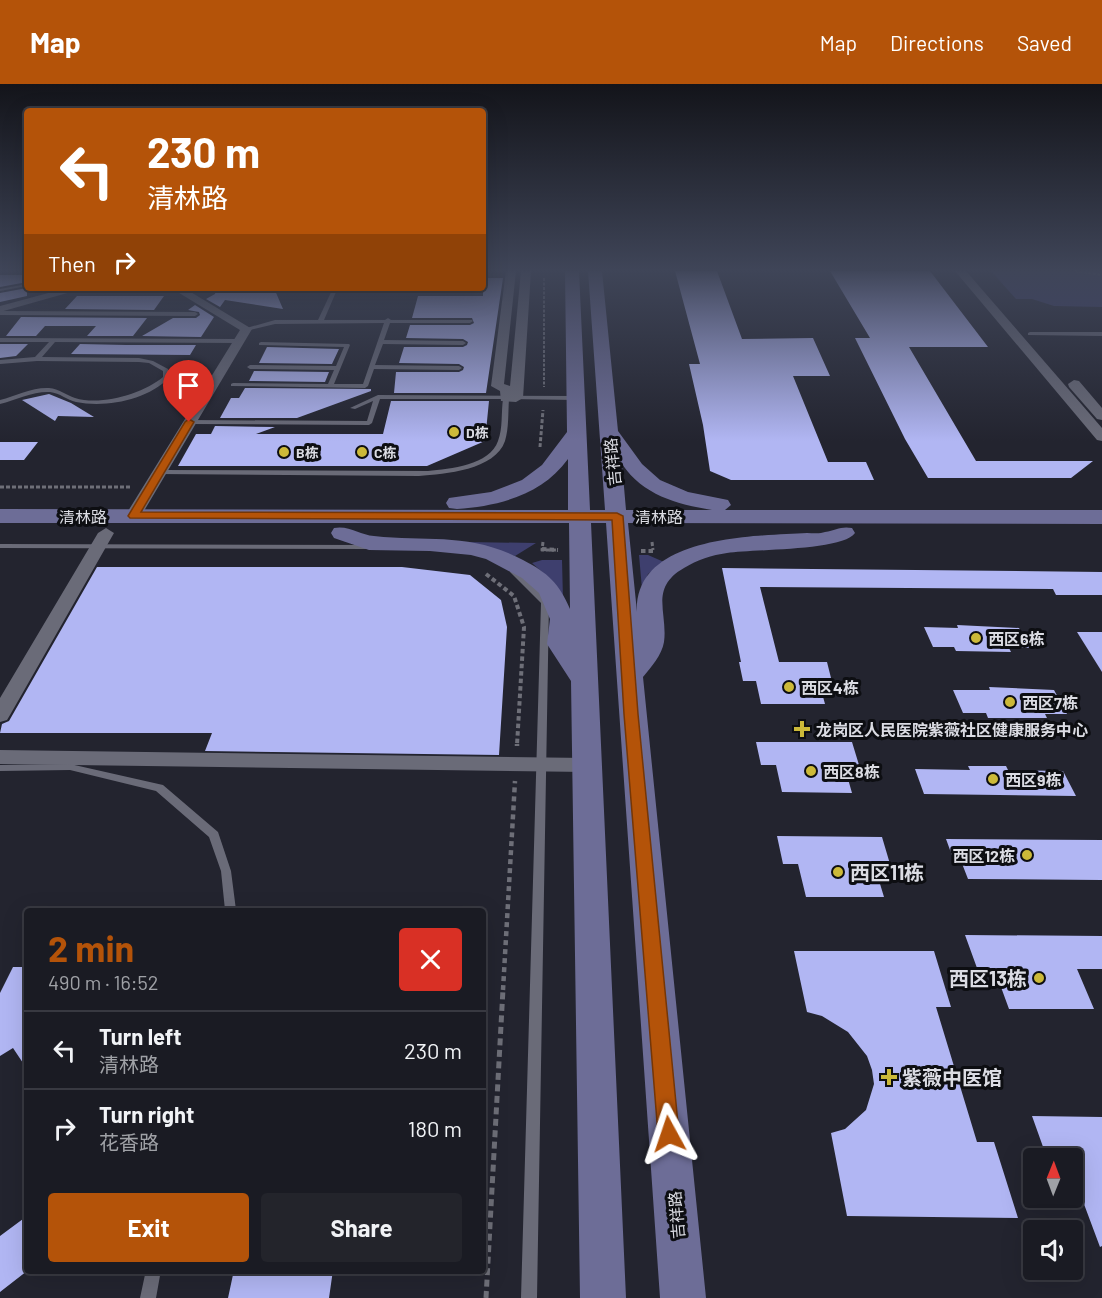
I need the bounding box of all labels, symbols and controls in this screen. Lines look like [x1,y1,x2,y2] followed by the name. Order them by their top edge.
[30,25,81,59] text: Map
[820,30,857,55] text: Map
[890,30,984,55] text: Directions
[1017,30,1072,55] text: Saved
[147,126,260,176] text: 230 m
[48,132,126,210] icon: left
[147,181,228,213] text: 清林路
[108,246,141,279] icon: right
[48,250,96,276] text: Then
[163,360,214,422] pin
[172,369,205,402] icon: arrive
[466,424,489,441] place label: D栋
[447,425,461,439] marker: D栋
[600,437,624,487] street label: 吉祥路
[296,444,319,461] place label: B栋
[374,444,397,461] place label: C栋
[277,445,291,459] marker: B栋
[355,445,369,459] marker: C栋
[59,507,107,526] street label: 清林路
[635,507,683,526] street label: 清林路
[988,629,1045,648] place label: 西区6栋
[969,631,983,645] marker: 西区6栋
[801,678,859,697] place label: 西区4栋
[782,680,796,694] marker: 西区4栋
[1022,693,1078,712] place label: 西区7栋
[1003,695,1017,709] marker: 西区7栋
[793,720,811,738] marker: 龙岗区人民医院紫薇社区健康服务中心
[816,720,1088,739] place label: 龙岗区人民医院紫薇社区健康服务中心
[823,762,880,781] place label: 西区8栋
[804,764,818,778] marker: 西区8栋
[1005,770,1062,789] place label: 西区9栋
[986,772,1000,786] marker: 西区9栋
[952,846,1015,865] place label: 西区12栋
[1020,848,1034,862] marker: 西区12栋
[850,860,924,884] place label: 西区11栋
[831,865,845,879] marker: 西区11栋
[48,926,134,969] text: 2 min
[399,928,462,991] button: close
[949,966,1027,990] place label: 西区13栋
[48,970,159,994] text: 490 m · 16:52
[1032,971,1046,985] marker: 西区13栋
[99,1023,182,1049] text: Turn left
[48,1034,81,1067] icon: left
[404,1037,462,1063] text: 230 m
[99,1052,159,1076] text: 清林路
[902,1065,1002,1089] place label: 紫薇中医馆
[880,1068,898,1086] marker: 紫薇中医馆
[99,1101,194,1127] text: Turn right
[637,1102,701,1166] position arrow
[48,1112,81,1145] icon: right
[408,1115,462,1141] text: 180 m
[99,1130,159,1154] text: 花香路
[1023,1148,1083,1208] north arrow
[1023,1148,1083,1280] map controls
[664,1190,688,1240] street label: 吉祥路
[48,1193,249,1262] button: Exit
[261,1193,462,1262] button: Share
[1023,1220,1083,1280] button: sound

